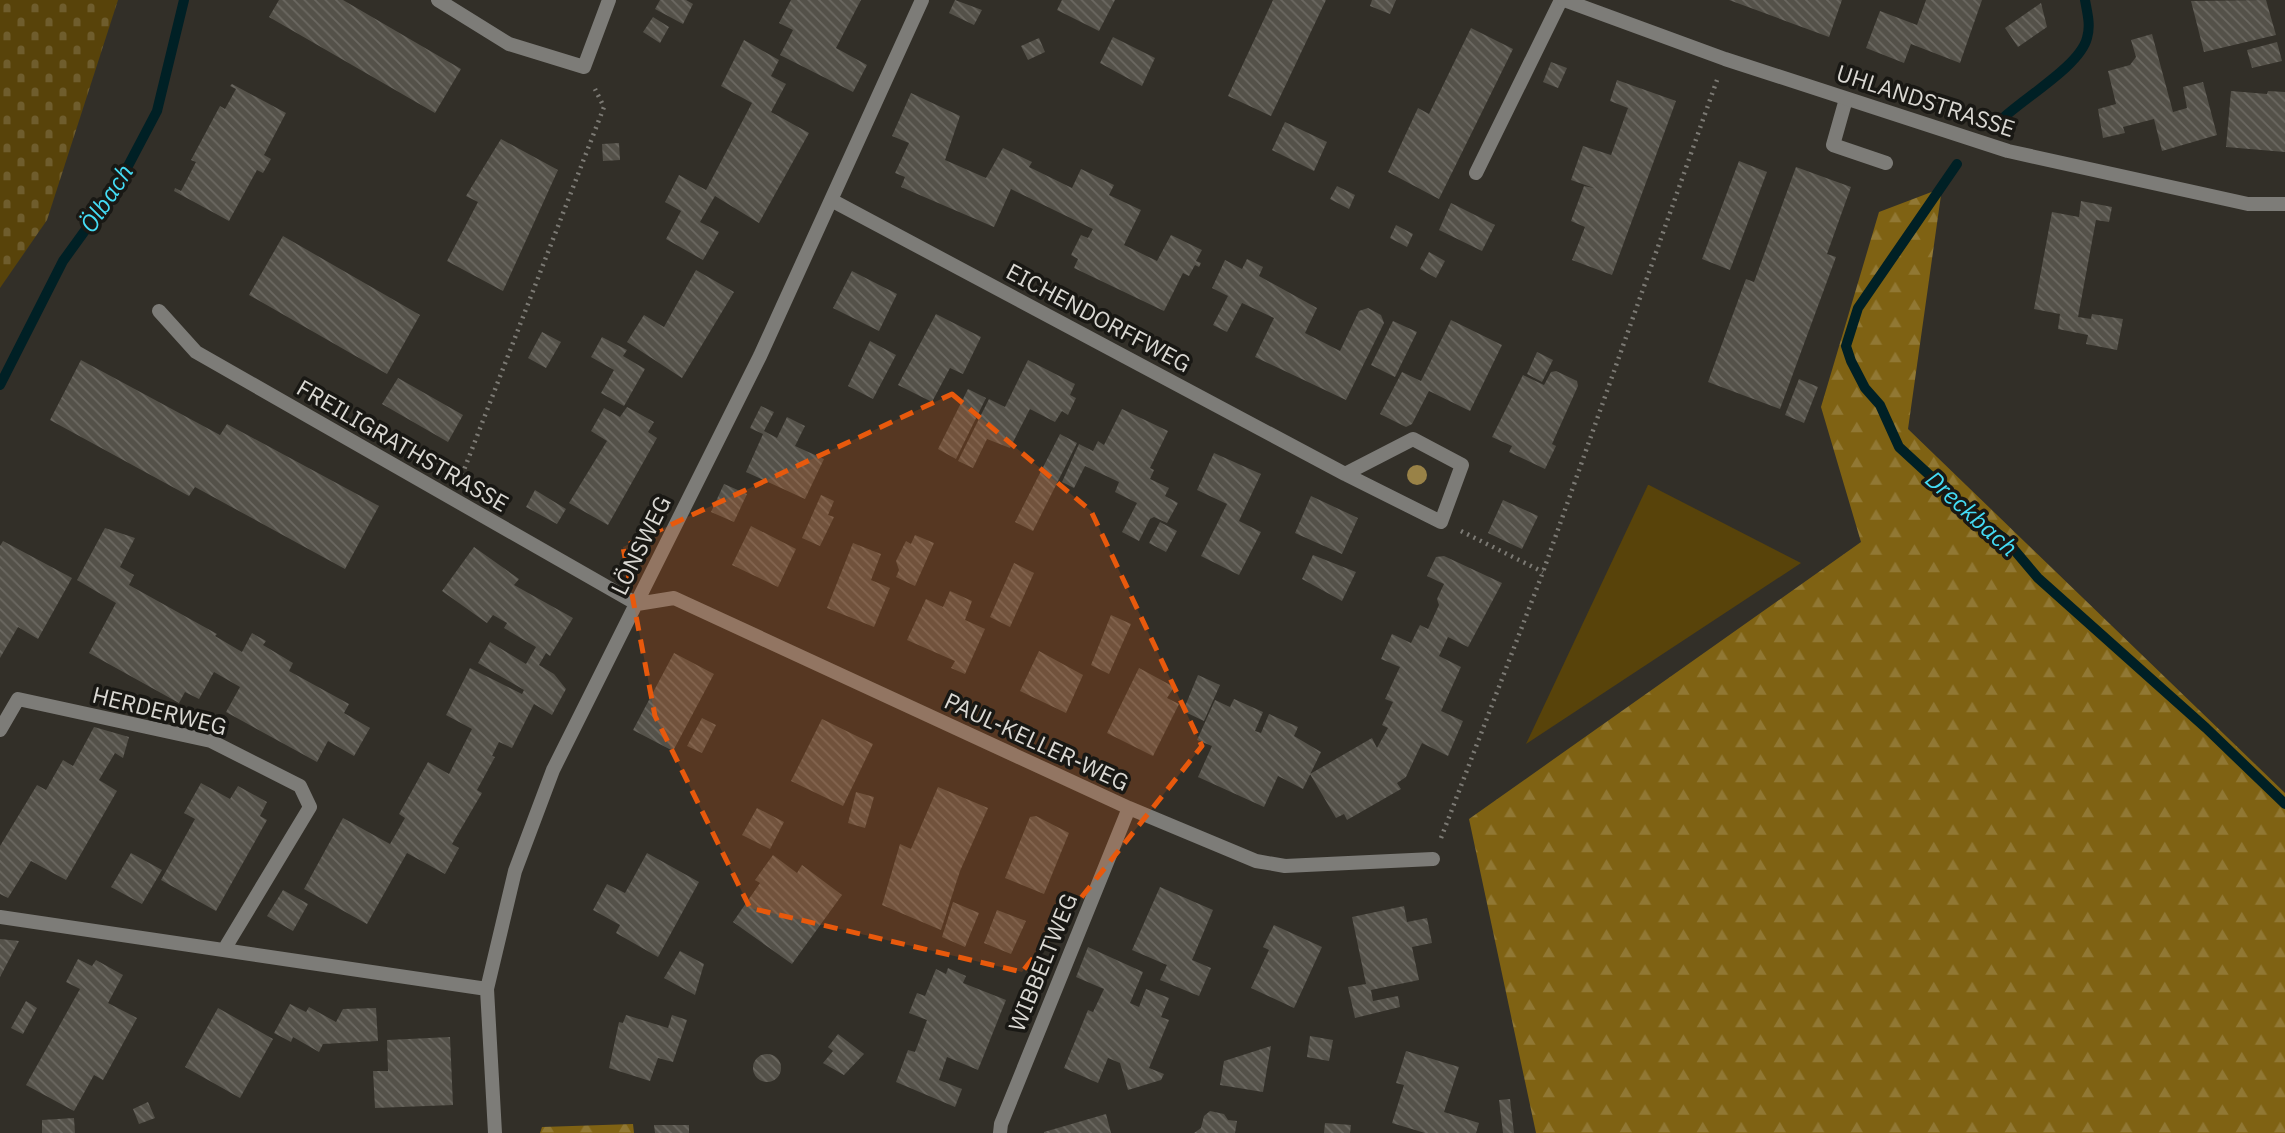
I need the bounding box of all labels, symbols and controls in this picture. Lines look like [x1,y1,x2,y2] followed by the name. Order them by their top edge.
[1833,57,2019,143] street label: UHLANDSTRASSE
[72,158,140,238] water label: Ölbach
[1002,256,1196,378] street label: EICHENDORFFWEG
[292,372,514,518] street label: FREILIGRATHSTRASSE
[1919,463,2025,563] water label: Dreckbach
[603,490,677,600] street label: LÖNSWEG
[90,679,230,741] street label: HERDERWEG
[940,685,1134,797] street label: PAUL-KELLER-WEG
[1001,888,1083,1036] street label: WIBBELTWEG

